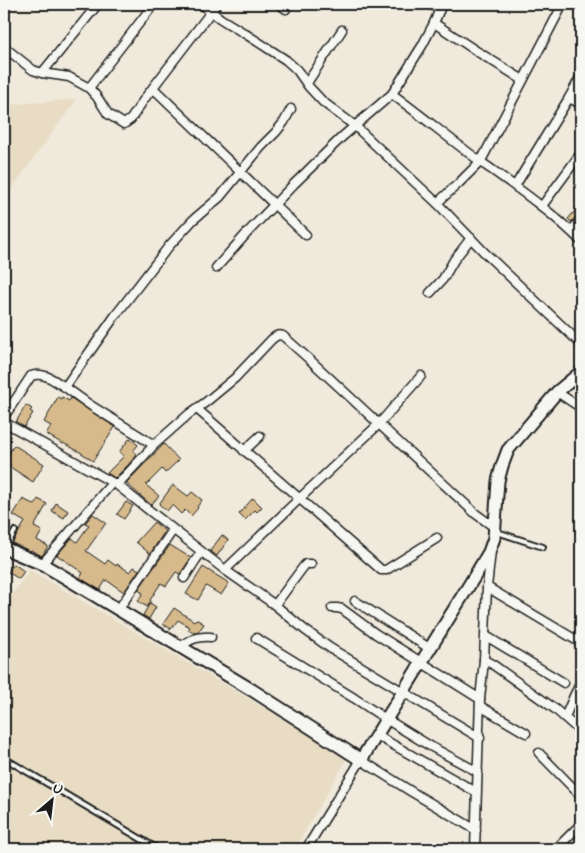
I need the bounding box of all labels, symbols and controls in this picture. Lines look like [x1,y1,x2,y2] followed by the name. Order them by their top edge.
[28,776,78,826] north arrow
[49,779,66,799] text: U

